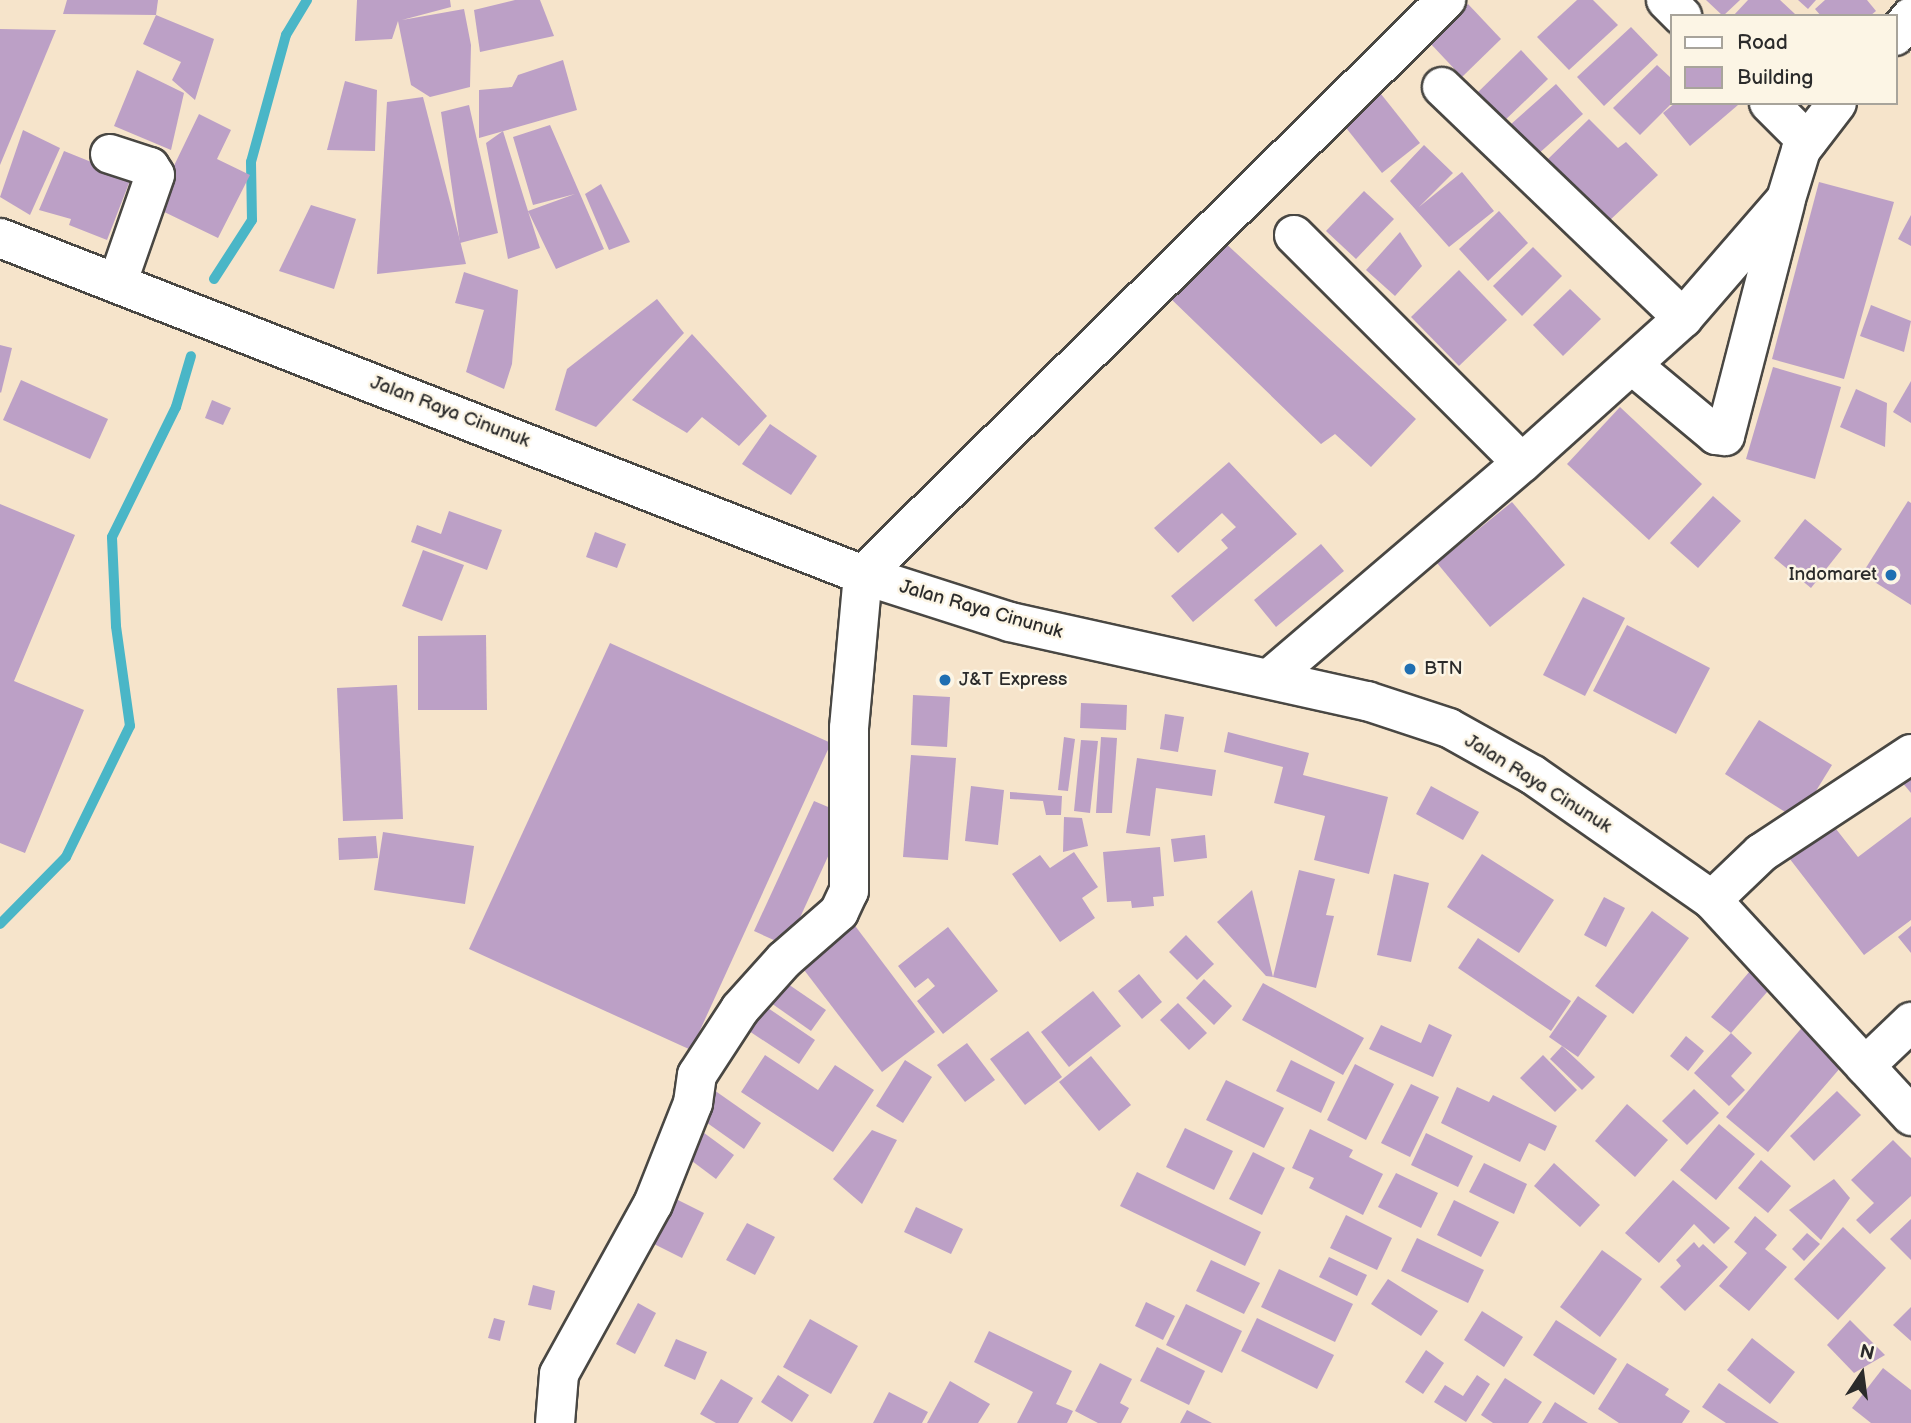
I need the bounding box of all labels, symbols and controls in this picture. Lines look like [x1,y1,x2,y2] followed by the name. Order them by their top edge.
[1670,14,1897,105] legend
[1737,30,1788,55] text: Road
[1737,65,1813,90] text: Building
[367,371,533,453] street label: Jalan Raya Cinunuk
[1789,564,1877,586] place label: Indomaret
[1883,567,1899,583] marker: Indomaret
[897,576,1065,644] street label: Jalan Raya Cinunuk
[1424,658,1463,680] place label: BTN
[1402,661,1418,677] marker: BTN
[959,669,1067,691] place label: J&T Express
[937,672,953,688] marker: J&T Express
[1460,730,1616,838] street label: Jalan Raya Cinunuk
[1827,1339,1897,1409] north arrow
[1857,1340,1876,1366] text: N

